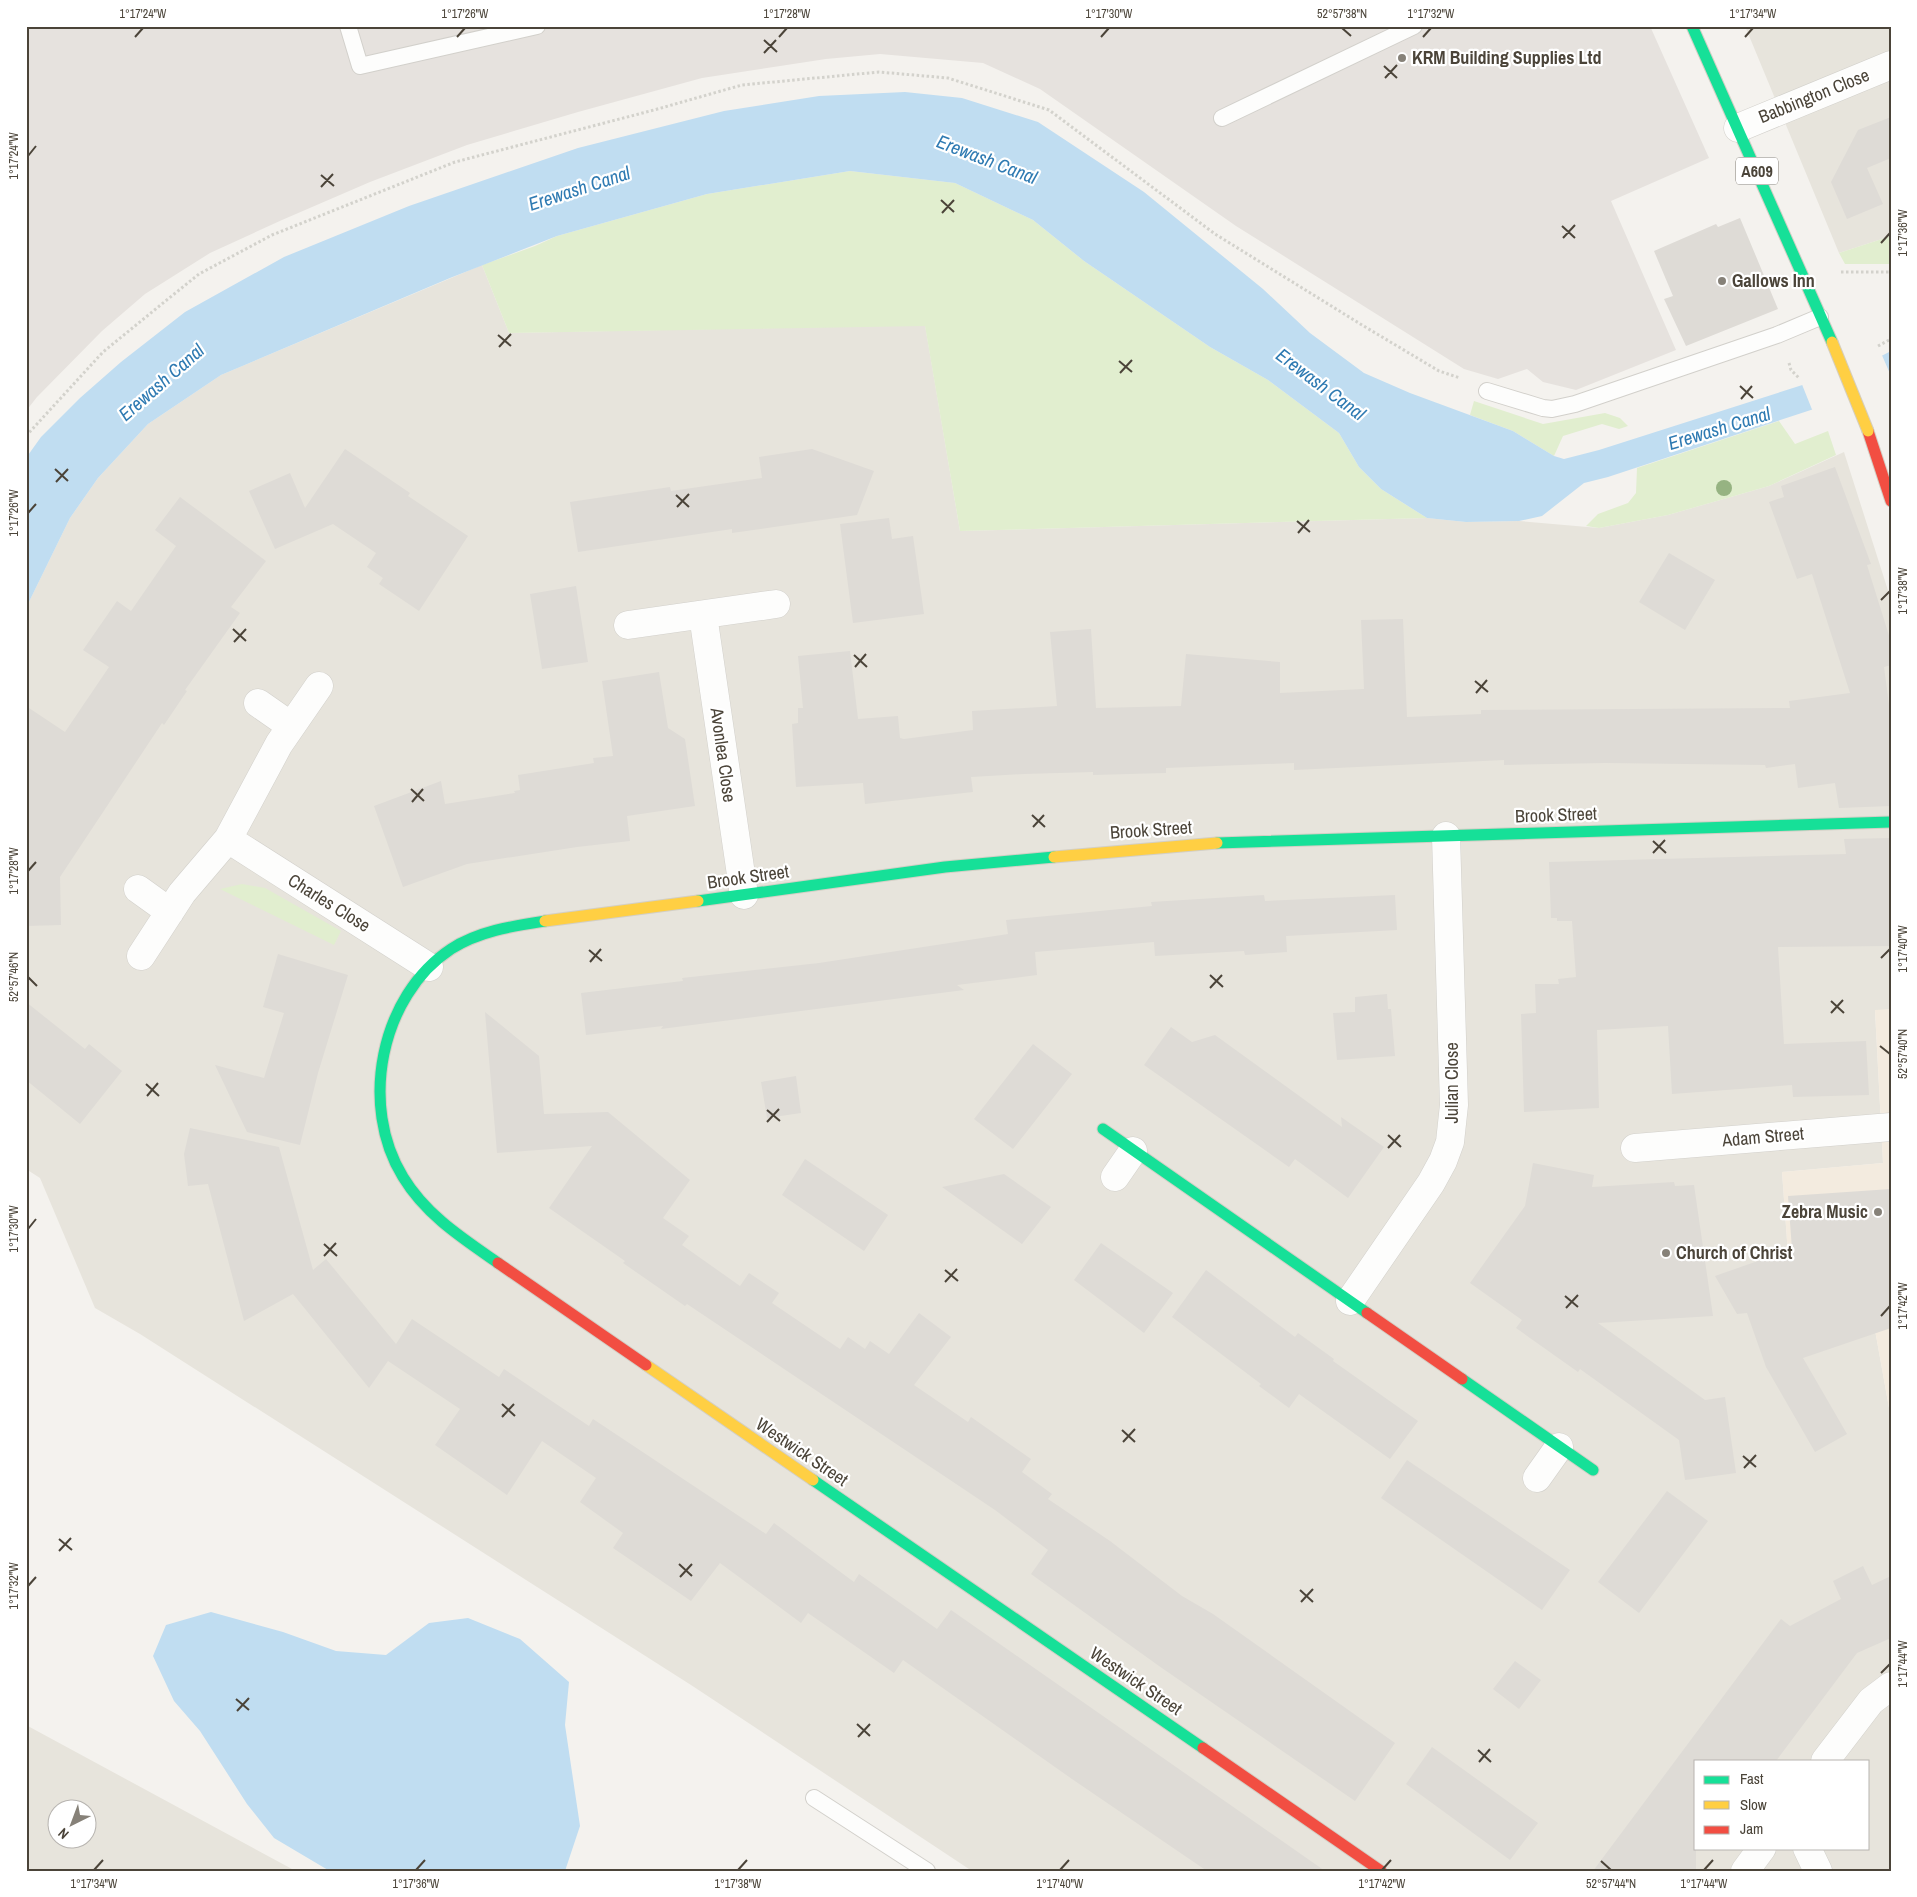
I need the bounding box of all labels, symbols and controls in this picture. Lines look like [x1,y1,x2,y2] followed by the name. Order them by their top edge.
[120,6,167,22] text: 1°17'24"W
[442,6,489,22] text: 1°17'26"W
[764,6,811,22] text: 1°17'28"W
[1086,6,1133,22] text: 1°17'30"W
[1317,6,1367,22] text: 52°57'38"N
[1408,6,1455,22] text: 1°17'32"W
[1730,6,1777,22] text: 1°17'34"W
[1412,45,1601,70] place label: KRM Building Supplies Ltd
[1396,52,1408,64] marker: KRM Building Supplies Ltd
[1755,62,1873,129] street label: Babbington Close
[933,128,1041,190] water label: Erewash Canal
[6,132,22,179] text: 1°17'24"W
[1736,158,1778,185] road number: A609
[525,159,634,217] water label: Erewash Canal
[1895,209,1911,256] text: 1°17'36"W
[1732,268,1815,293] place label: Gallows Inn
[1716,275,1728,287] marker: Gallows Inn
[113,337,210,426] water label: Erewash Canal
[1271,342,1371,426] water label: Erewash Canal
[1665,400,1774,456] water label: Erewash Canal
[6,489,22,536] text: 1°17'26"W
[1895,567,1911,614] text: 1°17'38"W
[704,705,742,804] street label: Avonlea Close
[1515,801,1597,828] street label: Brook Street
[1109,814,1193,845] street label: Brook Street
[6,847,22,894] text: 1°17'28"W
[706,858,790,895] street label: Brook Street
[283,867,375,938] street label: Charles Close
[1895,925,1911,972] text: 1°17'40"W
[6,952,22,1002] text: 52°57'46"N
[1895,1029,1911,1079] text: 52°57'40"N
[1439,1042,1464,1124] street label: Julian Close
[1720,1120,1805,1153] street label: Adam Street
[1782,1199,1868,1224] place label: Zebra Music
[6,1205,22,1252] text: 1°17'30"W
[1872,1206,1884,1218] marker: Zebra Music
[1676,1240,1793,1265] place label: Church of Christ
[1660,1247,1672,1259] marker: Church of Christ
[1895,1282,1911,1329] text: 1°17'42"W
[751,1411,853,1492] street label: Westwick Street
[6,1562,22,1609] text: 1°17'32"W
[1085,1640,1187,1721] street label: Westwick Street
[1895,1640,1911,1687] text: 1°17'44"W
[1694,1760,1870,1850] legend
[1740,1768,1764,1789] text: Fast
[1740,1794,1767,1815] text: Slow
[48,1800,98,1850] north arrow
[1740,1818,1763,1839] text: Jam
[54,1824,72,1843] text: N
[71,1876,118,1892] text: 1°17'34"W
[393,1876,440,1892] text: 1°17'36"W
[715,1876,762,1892] text: 1°17'38"W
[1037,1876,1084,1892] text: 1°17'40"W
[1359,1876,1406,1892] text: 1°17'42"W
[1586,1876,1636,1892] text: 52°57'44"N
[1681,1876,1728,1892] text: 1°17'44"W

